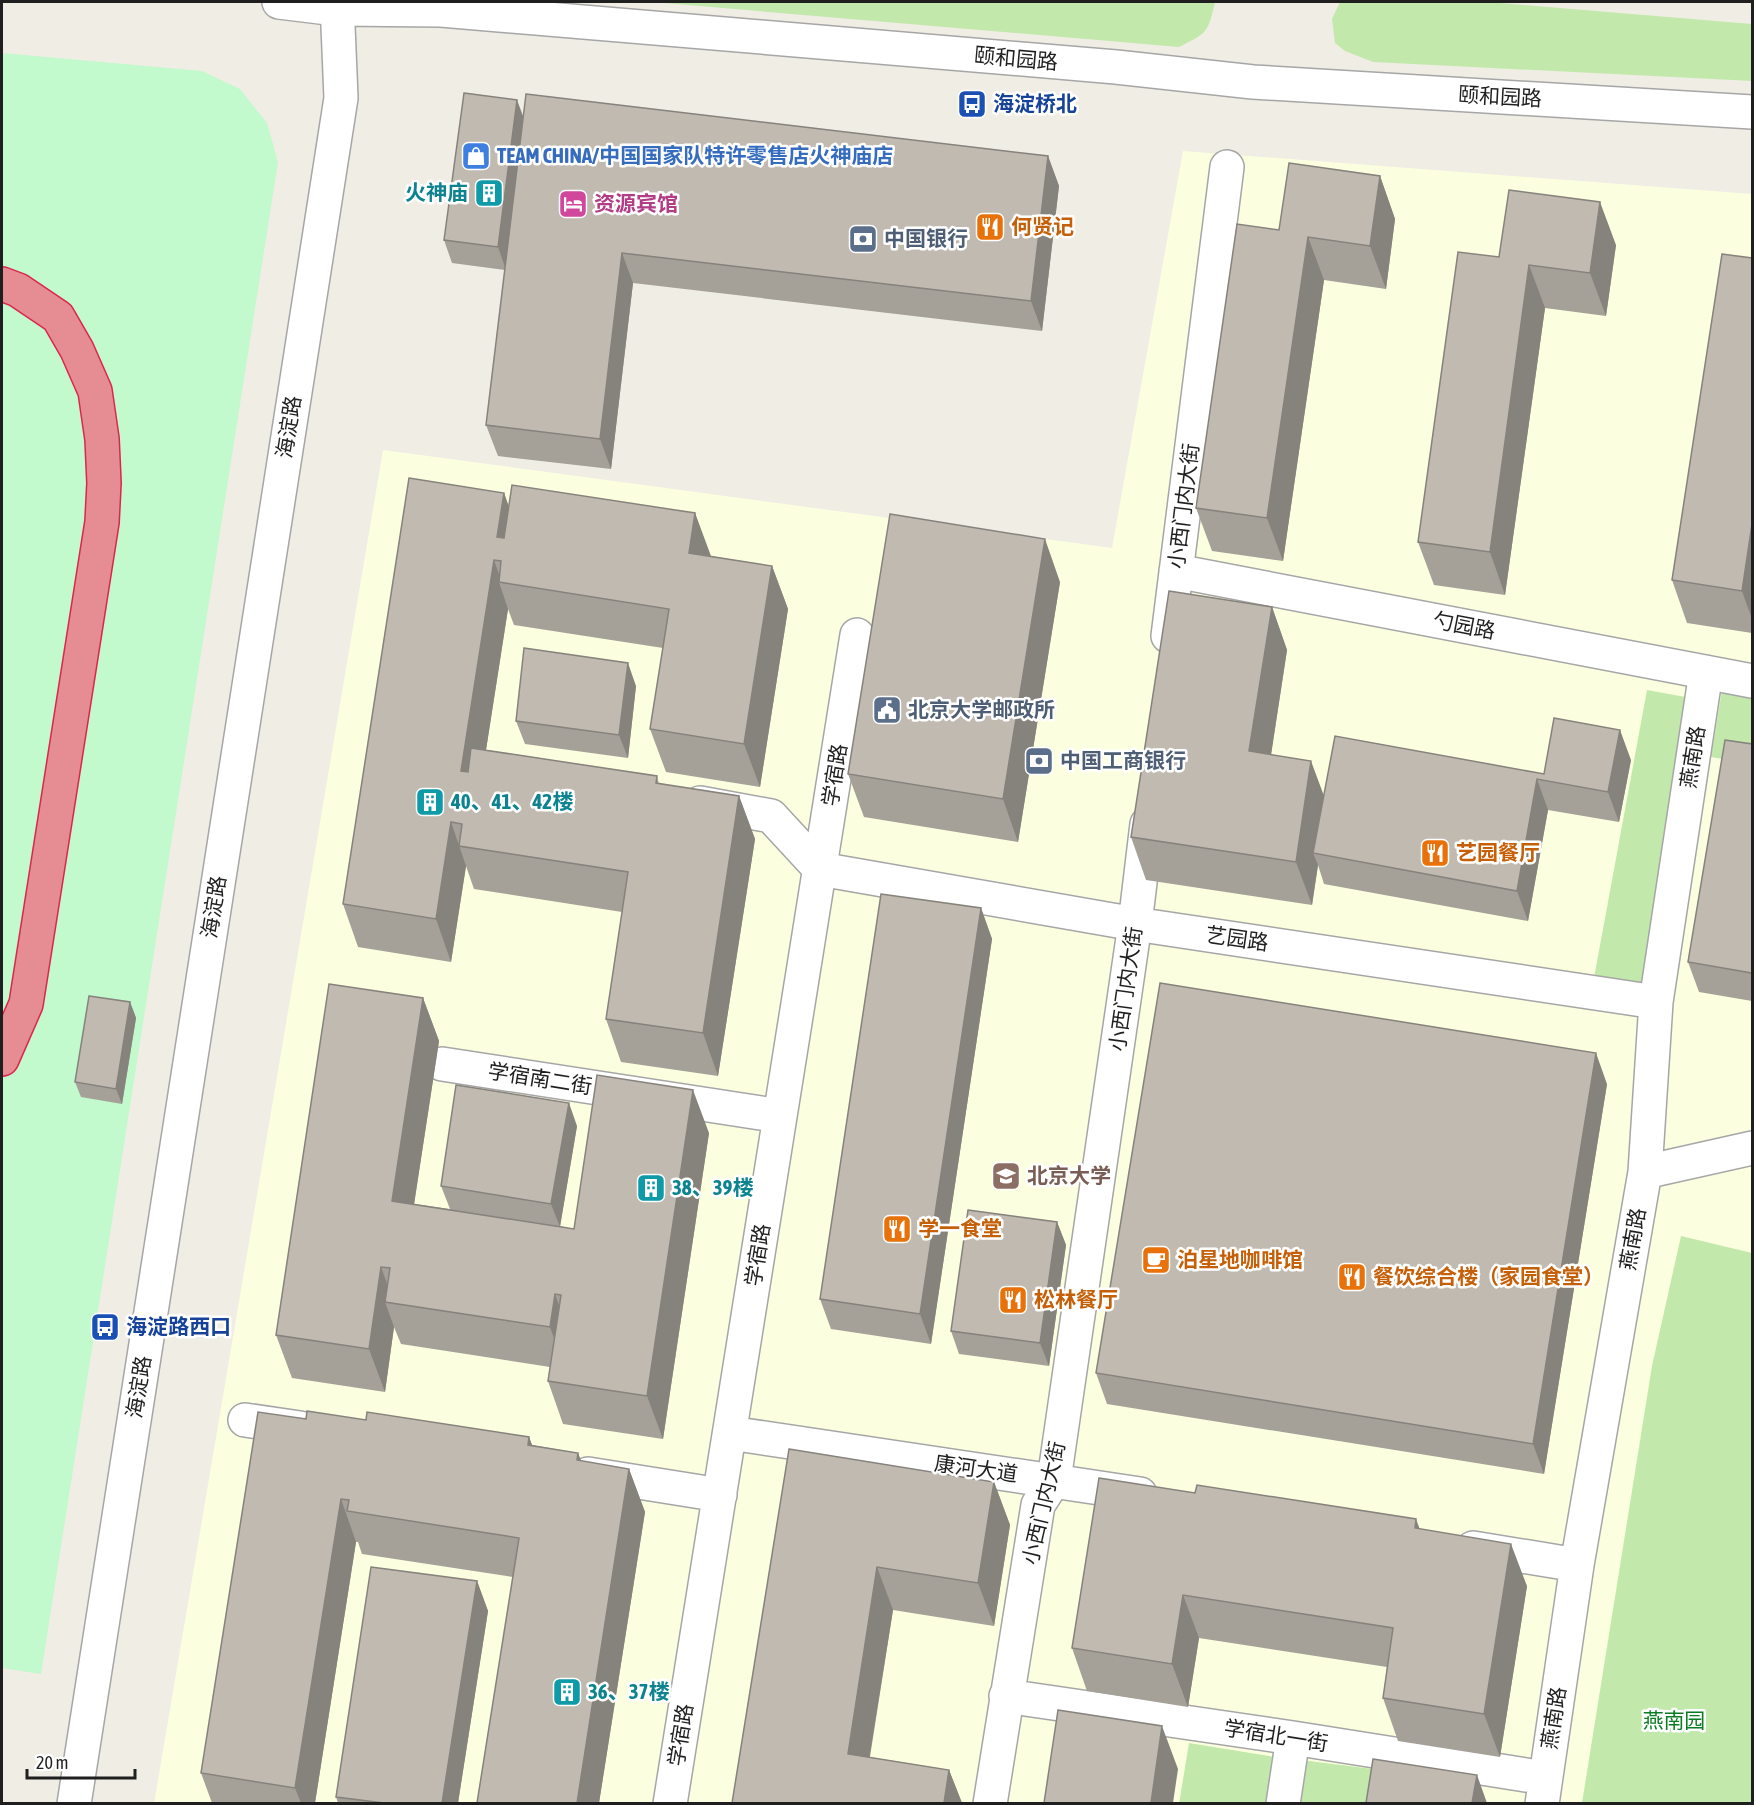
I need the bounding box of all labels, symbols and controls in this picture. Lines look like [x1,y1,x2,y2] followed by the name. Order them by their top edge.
[973,42,1059,74] street label: 颐和园路
[1457,82,1543,110] street label: 颐和园路
[956,88,988,120] bus stop icon: 海淀桥北
[993,91,1077,115] place label: 海淀桥北
[460,140,492,172] shop icon: TEAM CHINA/中国国家队特许零售店火神庙店
[497,143,893,167] place label: TEAM CHINA/中国国家队特许零售店火神庙店
[473,177,505,209] building icon: 火神庙
[405,180,468,204] place label: 火神庙
[557,188,589,220] hotel icon: 资源宾馆
[594,191,678,215] place label: 资源宾馆
[974,211,1006,243] restaurant icon: 何贤记
[1011,214,1074,238] place label: 何贤记
[847,223,879,255] bank icon: 中国银行
[884,226,968,250] place label: 中国银行
[271,394,305,460] street label: 海淀路
[1163,442,1203,570] street label: 小西门内大街
[1431,607,1497,643] street label: 勺园路
[871,694,903,726] public building icon: 北京大学邮政所
[908,697,1055,721] place label: 北京大学邮政所
[1675,724,1709,790] street label: 燕南路
[817,742,851,808] street label: 学宿路
[1023,745,1055,777] bank icon: 中国工商银行
[1060,748,1186,772] place label: 中国工商银行
[414,786,446,818] building icon: 40、41、42楼
[450,789,573,813] place label: 40、41、42楼
[1419,837,1451,869] restaurant icon: 艺园餐厅
[1456,840,1540,864] place label: 艺园餐厅
[196,874,230,940] street label: 海淀路
[1204,922,1270,954] street label: 艺园路
[1104,925,1146,1053] street label: 小西门内大街
[486,1058,594,1098] street label: 学宿南二街
[990,1160,1022,1192] school or university icon: 北京大学
[1027,1163,1111,1187] place label: 北京大学
[635,1172,667,1204] building icon: 38、39楼
[672,1175,753,1199] place label: 38、39楼
[1615,1206,1649,1272] street label: 燕南路
[881,1213,913,1245] restaurant icon: 学一食堂
[918,1216,1002,1240] place label: 学一食堂
[740,1222,774,1288] street label: 学宿路
[1140,1244,1172,1276] cafe icon: 泊星地咖啡馆
[1177,1247,1303,1271] place label: 泊星地咖啡馆
[1336,1261,1368,1293] restaurant icon: 餐饮综合楼（家园食堂）
[1373,1264,1604,1288] place label: 餐饮综合楼（家园食堂）
[997,1284,1029,1316] restaurant icon: 松林餐厅
[1034,1287,1118,1311] place label: 松林餐厅
[89,1311,121,1343] bus stop icon: 海淀路西口
[126,1314,231,1338] place label: 海淀路西口
[121,1354,155,1420] street label: 海淀路
[1017,1439,1069,1567] street label: 小西门内大街
[933,1450,1019,1486] street label: 康河大道
[551,1676,583,1708] building icon: 36、37楼
[588,1679,669,1703] place label: 36、37楼
[1536,1685,1570,1751] street label: 燕南路
[663,1702,697,1768] street label: 学宿路
[1643,1708,1706,1732] park label: 燕南园
[1222,1715,1330,1755] street label: 学宿北一街
[27,1742,135,1780] scale bar
[36,1752,68,1773] text: 20 m

